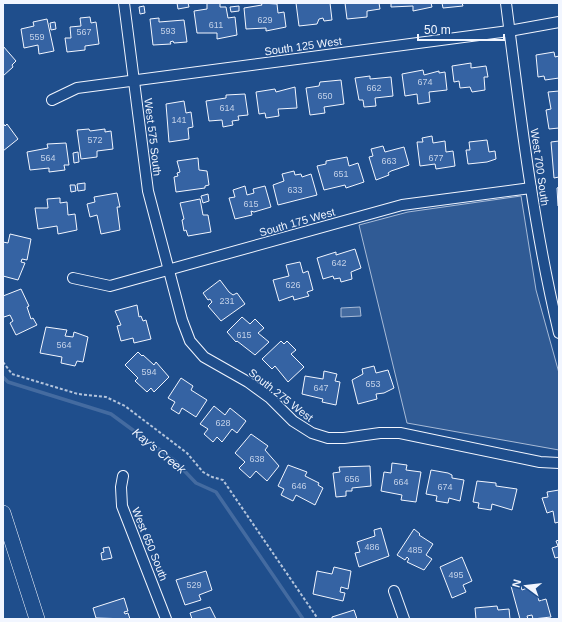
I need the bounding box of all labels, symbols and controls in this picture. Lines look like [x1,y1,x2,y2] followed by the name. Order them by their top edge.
[257,15,273,25] house number: 629
[418,16,504,42] scale bar
[209,20,223,30] house number: 611
[424,23,451,37] text: 50 m
[160,26,176,36] house number: 593
[76,27,92,37] house number: 567
[29,32,45,42] house number: 559
[264,35,342,57] street label: South 125 West
[417,77,433,87] house number: 674
[366,83,382,93] house number: 662
[317,91,333,101] house number: 650
[142,98,164,176] street label: West 575 South
[219,103,235,113] house number: 614
[171,115,187,125] house number: 141
[529,128,551,206] street label: West 700 South
[87,135,103,145] house number: 572
[40,153,56,163] house number: 564
[428,153,444,163] house number: 677
[381,156,397,166] house number: 663
[333,169,349,179] house number: 651
[287,185,303,195] house number: 633
[243,199,259,209] house number: 615
[258,205,336,239] street label: South 175 West
[331,258,347,268] house number: 642
[285,280,301,290] house number: 626
[219,296,235,306] house number: 231
[236,330,252,340] house number: 615
[56,340,72,350] house number: 564
[247,366,315,424] street label: South 275 West
[141,367,157,377] house number: 594
[365,379,381,389] house number: 653
[313,383,329,393] house number: 647
[215,418,231,428] house number: 628
[130,425,189,477] water label: Kay's Creek
[249,454,265,464] house number: 638
[344,474,360,484] house number: 656
[393,477,409,487] house number: 664
[291,481,307,491] house number: 646
[437,482,453,492] house number: 674
[130,506,170,582] street label: West 650 South
[364,542,380,552] house number: 486
[407,545,423,555] house number: 485
[506,566,546,606] north arrow
[448,570,464,580] house number: 495
[510,578,523,589] text: N
[186,580,202,590] house number: 529

